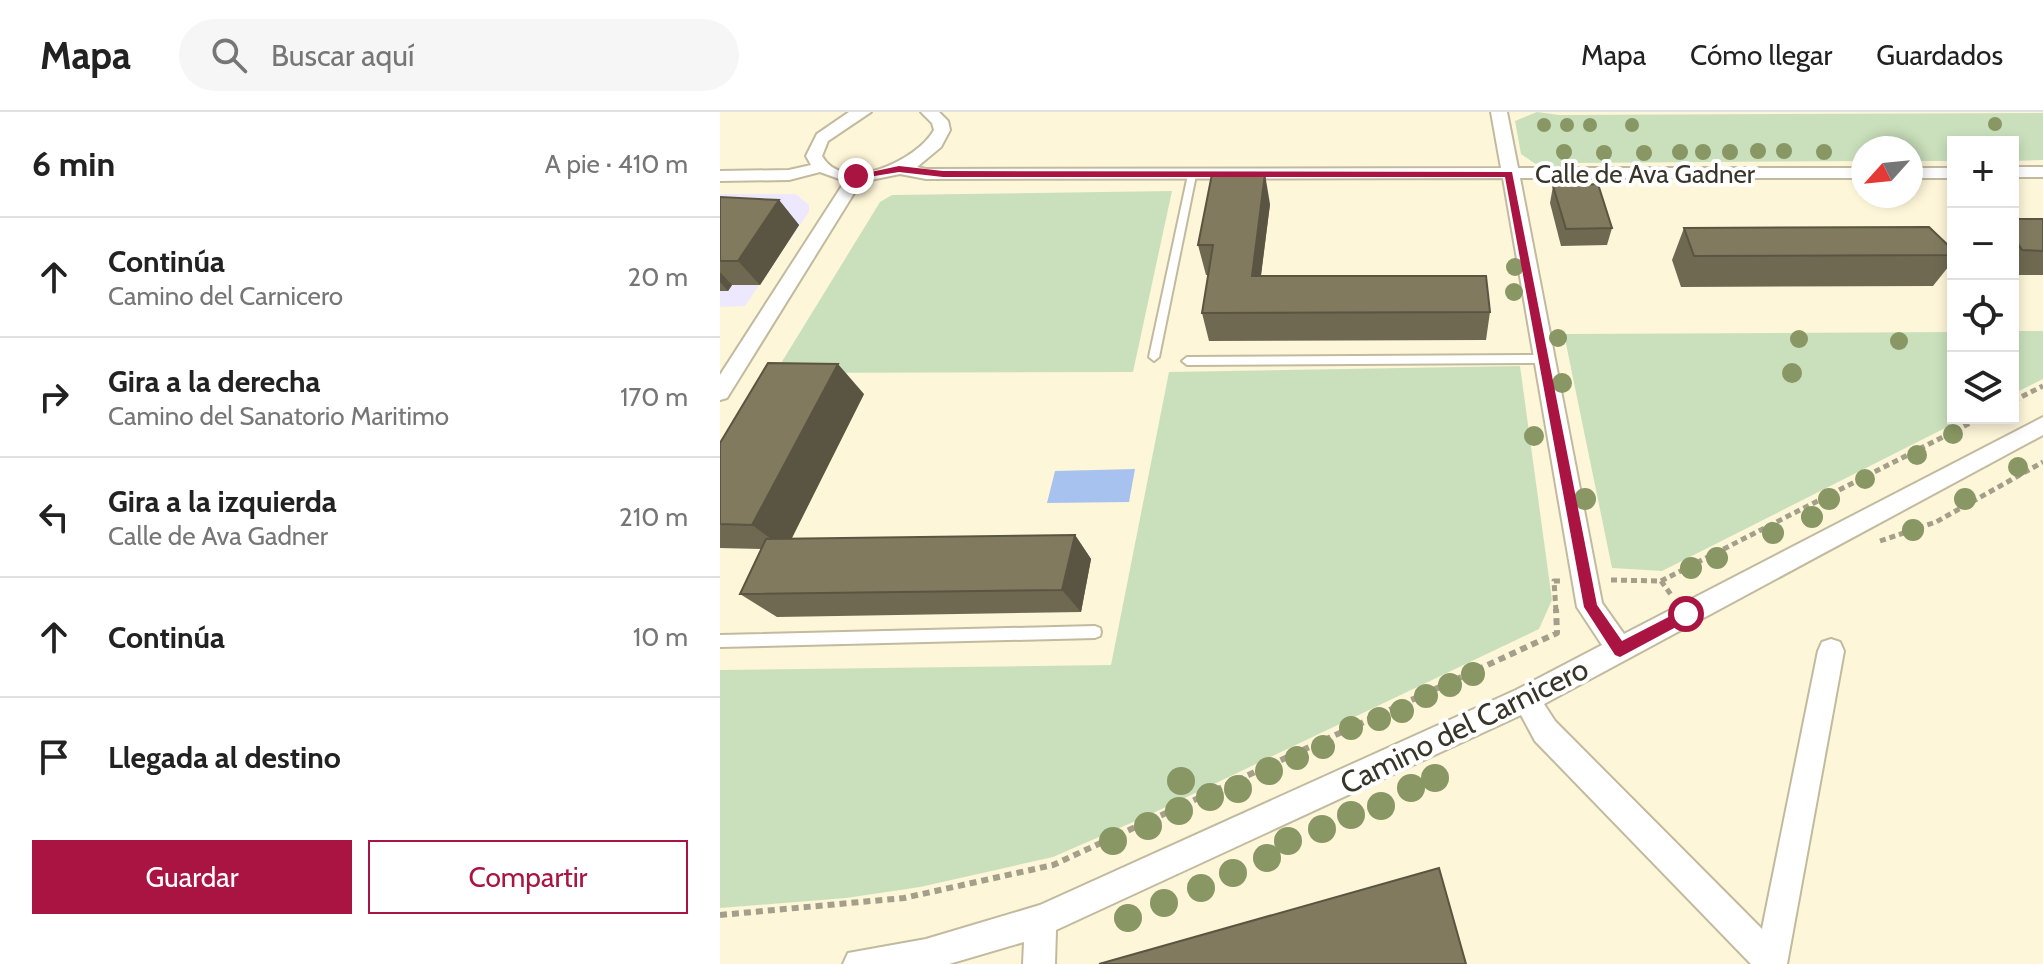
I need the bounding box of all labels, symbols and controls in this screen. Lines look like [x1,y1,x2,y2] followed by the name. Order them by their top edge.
[179,19,739,91] search box
[40,32,131,79] text: Mapa
[207,33,251,77] icon: search
[271,37,414,74] text: Buscar aquí
[1581,38,1646,72] text: Mapa
[1690,38,1832,72] text: Cómo llegar
[1876,38,2003,72] text: Guardados
[1851,136,1923,208] north arrow
[1947,136,2019,424] map controls
[1947,136,2019,208] button: +
[32,143,115,185] text: 6 min
[545,148,688,180] text: A pie · 410 m
[838,158,874,194] route end
[1535,158,1756,190] street label: Calle de Ava Gadner
[1947,208,2019,280] button: −
[108,243,225,280] text: Continúa
[32,255,76,299] icon: ahead
[628,261,688,293] text: 20 m
[108,280,343,312] text: Camino del Carnicero
[1947,280,2019,352] button: locate
[1947,352,2019,424] button: layers
[108,363,320,400] text: Gira a la derecha
[32,375,76,419] icon: right
[620,381,688,413] text: 170 m
[108,400,449,432] text: Camino del Sanatorio Maritimo
[108,483,337,520] text: Gira a la izquierda
[32,495,76,539] icon: left
[619,501,688,533] text: 210 m
[108,520,328,552] text: Calle de Ava Gadner
[1668,596,1704,632] route start
[32,615,76,659] icon: ahead
[108,619,225,656] text: Continúa
[633,621,688,653] text: 10 m
[1334,650,1594,802] street label: Camino del Carnicero
[32,735,76,779] icon: arrive
[108,739,341,776] text: Llegada al destino
[32,840,352,914] button: Guardar
[368,840,688,914] button: Compartir

